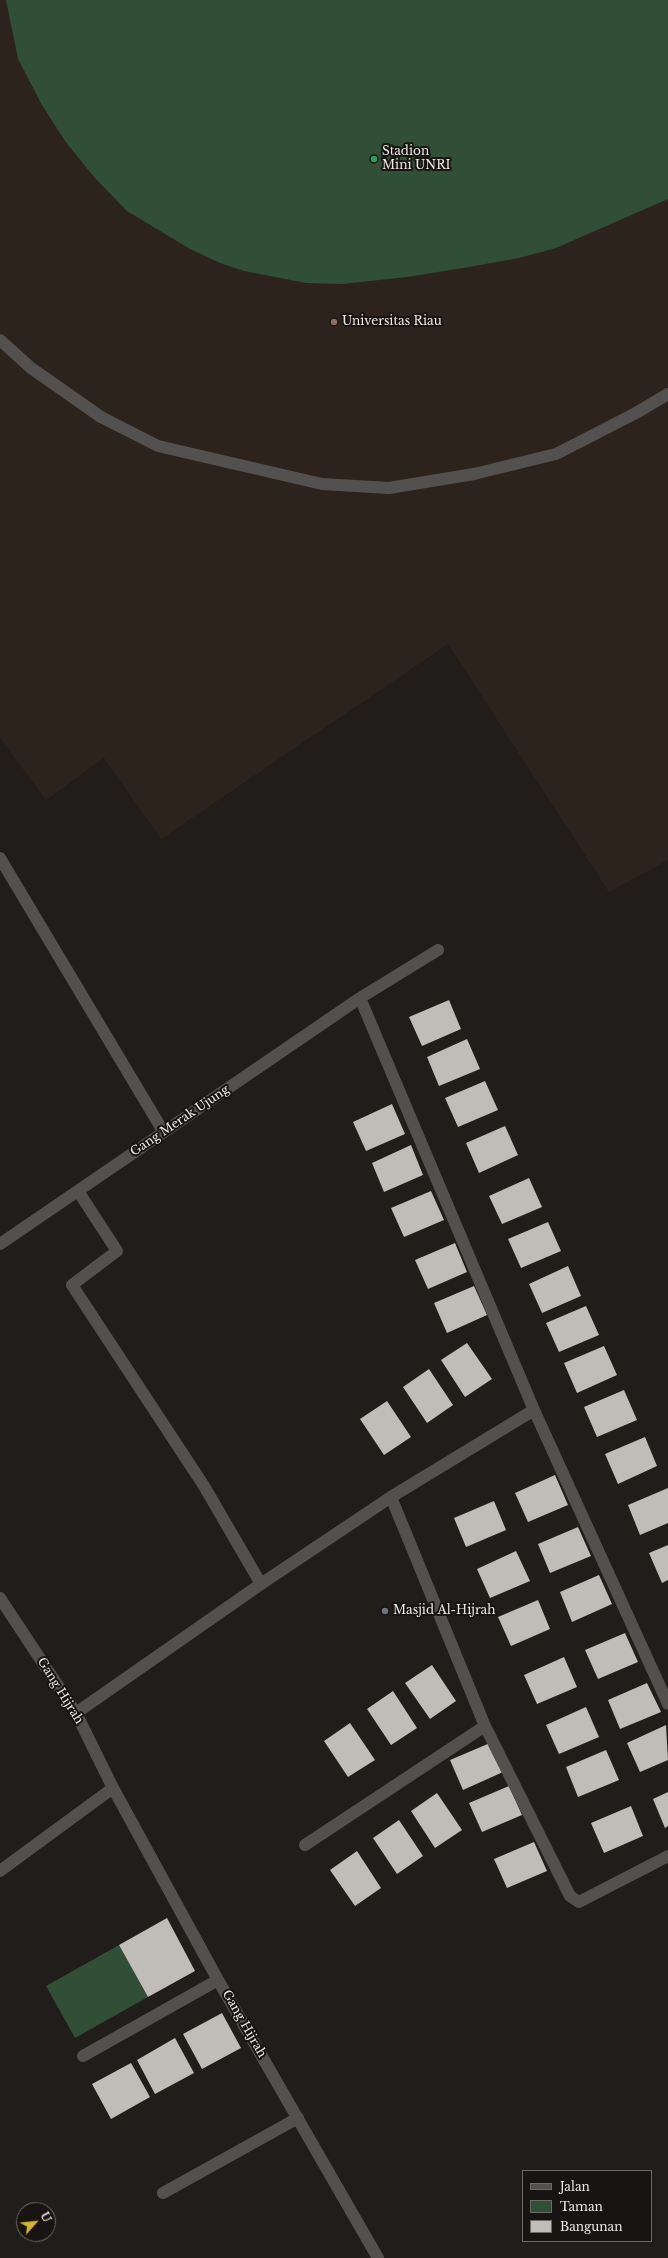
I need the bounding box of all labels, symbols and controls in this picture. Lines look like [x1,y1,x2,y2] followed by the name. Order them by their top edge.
[382,145,451,173] place label: Stadion Mini UNRI
[369,154,379,164] marker: Stadion Mini UNRI
[342,315,442,329] place label: Universitas Riau
[329,317,339,327] marker: Universitas Riau
[128,1083,232,1159] street label: Gang Merak Ujung
[393,1604,496,1618] place label: Masjid Al-Hijrah
[380,1606,390,1616] marker: Masjid Al-Hijrah
[34,1655,86,1727] street label: Gang Hijrah
[219,1988,269,2060] street label: Gang Hijrah
[522,2170,652,2242] legend
[560,2179,590,2194] text: Jalan
[560,2199,603,2214] text: Taman
[16,2202,56,2242] north arrow
[37,2210,54,2224] text: U
[560,2219,623,2234] text: Bangunan

